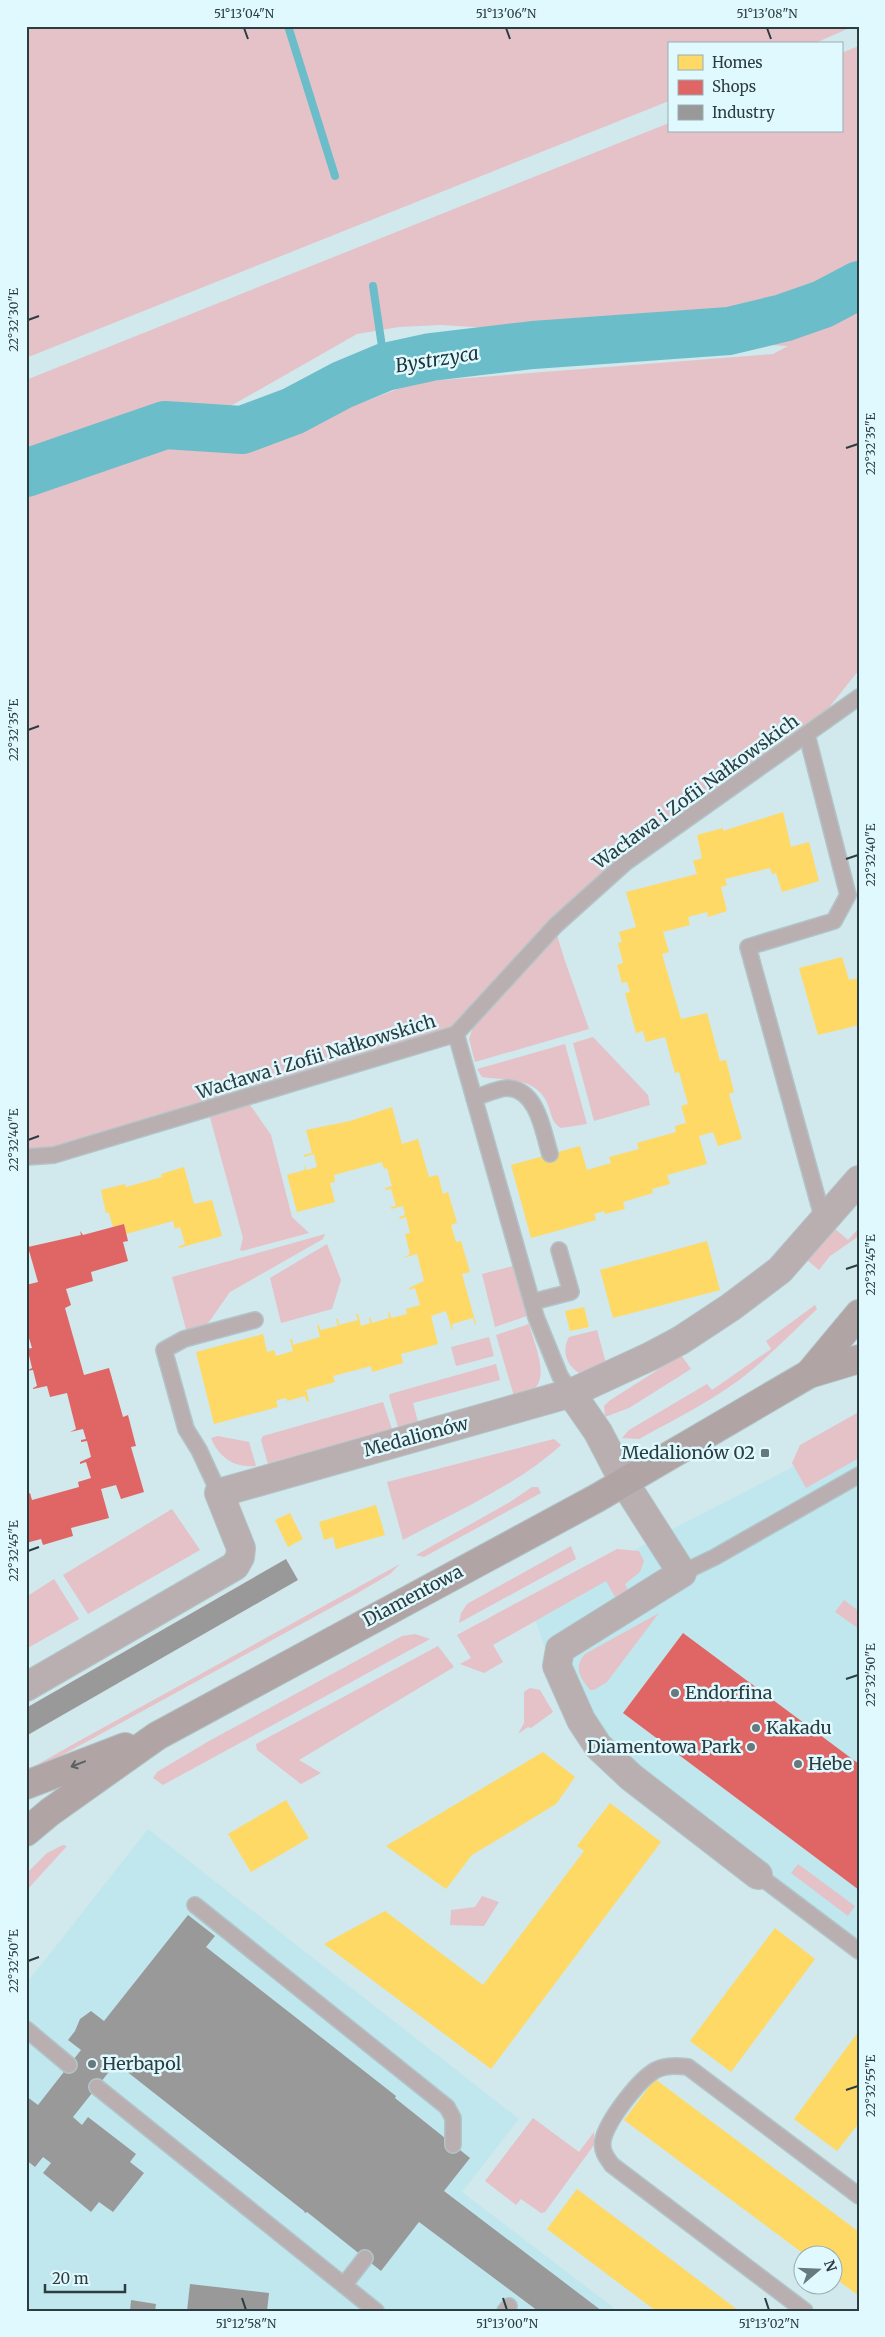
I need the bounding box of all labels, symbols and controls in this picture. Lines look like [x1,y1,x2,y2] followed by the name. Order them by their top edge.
[214,6,275,21] text: 51°13'04"N
[476,6,537,21] text: 51°13'06"N
[736,6,798,21] text: 51°13'08"N
[668,42,842,132] legend
[712,53,763,72] text: Homes
[712,77,756,96] text: Shops
[712,103,775,122] text: Industry
[6,288,21,352] text: 22°32'30"E
[394,341,480,377] water label: Bystrzyca
[863,413,878,475] text: 22°32'35"E
[6,699,21,761] text: 22°32'35"E
[587,709,803,875] street label: Wacława i Zofii Nałkowskich
[863,823,878,886] text: 22°32'40"E
[192,1009,438,1104] street label: Wacława i Zofii Nałkowskich
[6,1108,21,1171] text: 22°32'40"E
[863,1234,878,1296] text: 22°32'45"E
[361,1411,472,1462] street label: Medalionów
[621,1441,755,1464] place label: Medalionów 02
[759,1447,771,1459] marker: Medalionów 02
[6,1520,21,1582] text: 22°32'45"E
[359,1559,467,1631] street label: Diamentowa
[863,1643,878,1707] text: 22°32'50"E
[685,1681,773,1704] place label: Endorfina
[669,1687,681,1699] marker: Endorfina
[766,1716,832,1739] place label: Kakadu
[750,1722,762,1734] marker: Kakadu
[587,1735,742,1758] place label: Diamentowa Park
[745,1741,757,1753] marker: Diamentowa Park
[808,1752,852,1775] place label: Hebe
[792,1758,804,1770] marker: Hebe
[71,1760,86,1769] one-way arrow
[6,1929,21,1993] text: 22°32'50"E
[102,2052,182,2075] place label: Herbapol
[863,2055,878,2117] text: 22°32'55"E
[86,2058,98,2070] marker: Herbapol
[792,2244,842,2294] north arrow
[820,2258,841,2274] text: N
[45,2262,125,2294] scale bar
[52,2269,89,2288] text: 20 m
[216,2316,277,2331] text: 51°12'58"N
[476,2316,539,2331] text: 51°13'00"N
[739,2316,800,2331] text: 51°13'02"N

